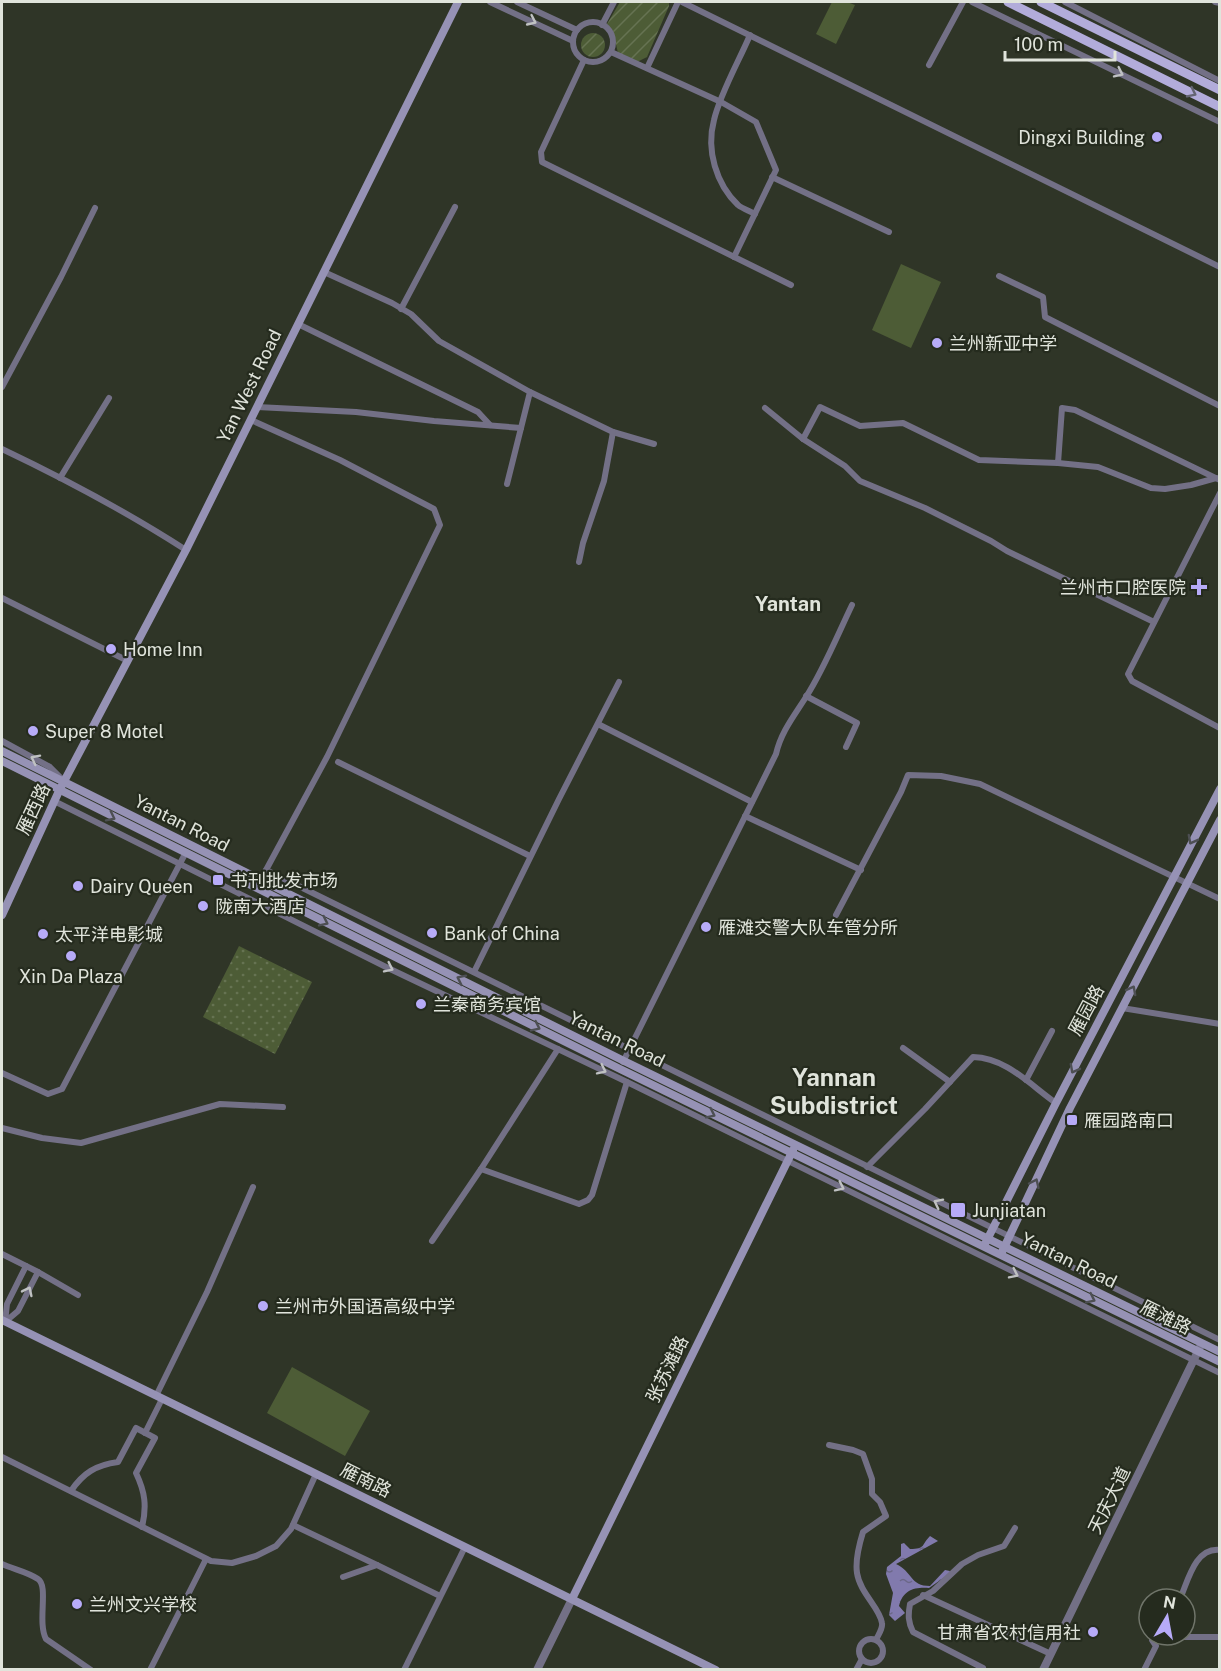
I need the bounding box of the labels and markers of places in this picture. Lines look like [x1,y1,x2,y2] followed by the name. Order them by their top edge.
[1018,127,1145,148] place label: Dingxi Building
[1150,130,1164,144] marker: Dingxi Building
[949,333,1057,354] place label: 兰州新亚中学
[930,336,944,350] marker: 兰州新亚中学
[1060,577,1186,598] place label: 兰州市口腔医院
[1190,578,1208,596] marker: 兰州市口腔医院
[123,639,203,660] place label: Home Inn
[104,642,118,656] marker: Home Inn
[45,721,164,742] place label: Super 8 Motel
[26,724,40,738] marker: Super 8 Motel
[230,870,338,891] place label: 书刊批发市场
[211,873,225,887] marker: 书刊批发市场
[90,876,193,897] place label: Dairy Queen
[71,879,85,893] marker: Dairy Queen
[215,896,305,917] place label: 陇南大酒店
[196,899,210,913] marker: 陇南大酒店
[718,917,898,938] place label: 雁滩交警大队车管分所
[699,920,713,934] marker: 雁滩交警大队车管分所
[444,923,560,944] place label: Bank of China
[55,924,163,945] place label: 太平洋电影城
[425,926,439,940] marker: Bank of China
[36,927,50,941] marker: 太平洋电影城
[64,949,78,963] marker: Xin Da Plaza
[19,966,123,987] place label: Xin Da Plaza
[433,994,541,1015] place label: 兰秦商务宾馆
[414,997,428,1011] marker: 兰秦商务宾馆
[1084,1110,1174,1131] place label: 雁园路南口
[1065,1113,1079,1127] marker: 雁园路南口
[972,1200,1046,1221] place label: Junjiatan
[949,1201,967,1219] marker: Junjiatan
[275,1296,455,1317] place label: 兰州市外国语高级中学
[256,1299,270,1313] marker: 兰州市外国语高级中学
[89,1594,197,1615] place label: 兰州文兴学校
[70,1597,84,1611] marker: 兰州文兴学校
[937,1622,1081,1643] place label: 甘肃省农村信用社
[1086,1625,1100,1639] marker: 甘肃省农村信用社

